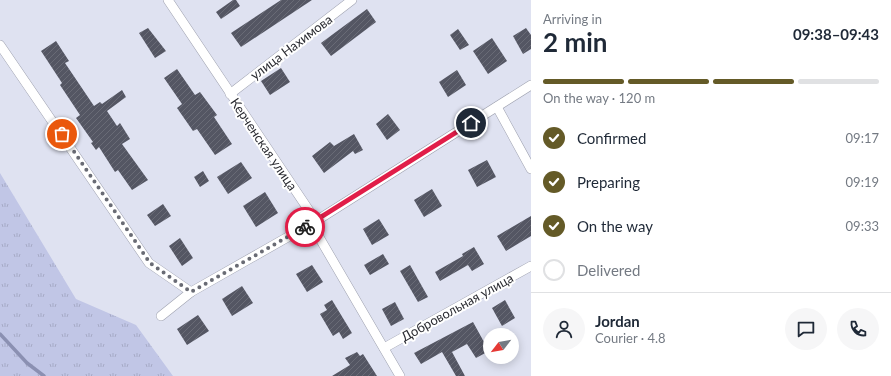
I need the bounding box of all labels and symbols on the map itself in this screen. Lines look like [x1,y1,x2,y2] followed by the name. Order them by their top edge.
[247,11,335,83] street label: улица Нахимова
[227,95,301,193] street label: Керченская улица
[454,106,488,140] pin
[45,117,79,151] pin
[285,207,325,247] courier
[398,269,516,345] street label: Добровольная улица
[483,328,519,364] north arrow

